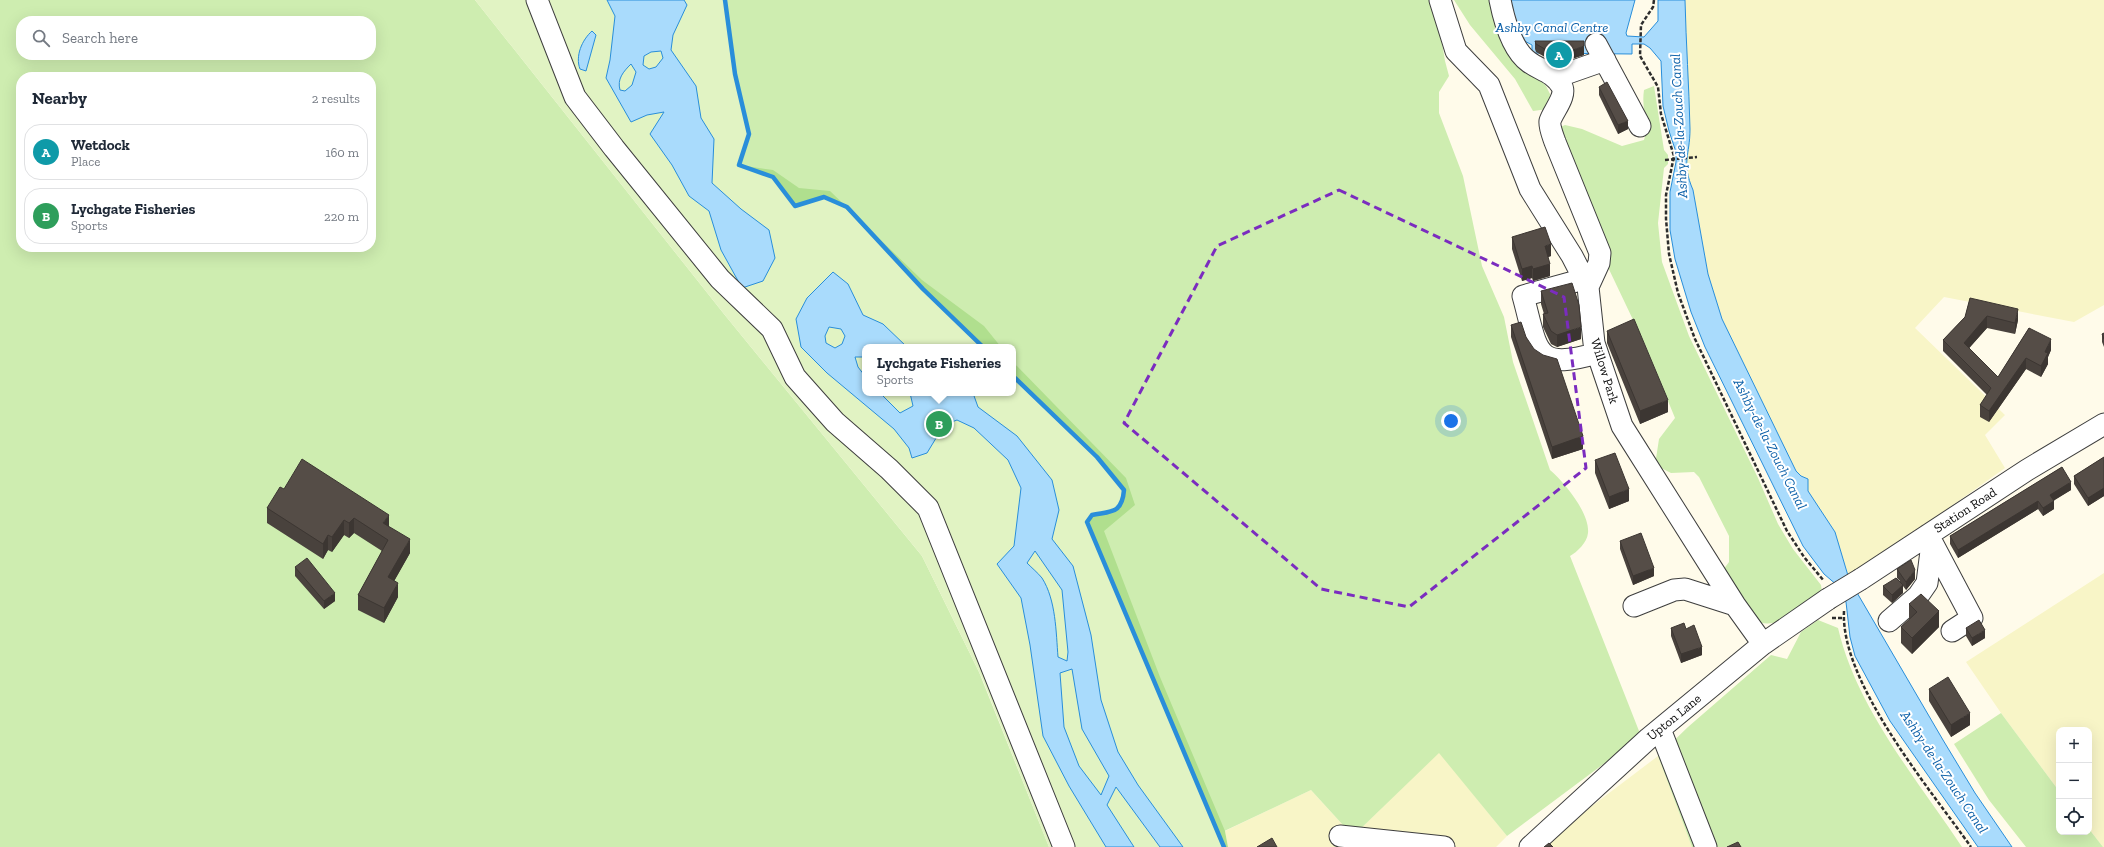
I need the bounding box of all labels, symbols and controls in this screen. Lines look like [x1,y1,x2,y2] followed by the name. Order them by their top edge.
[16,16,376,60] search box
[1495,19,1608,36] water label: Ashby Canal Centre
[30,27,52,49] icon: search
[62,29,138,47] text: Search here
[1546,40,1572,70] pin: A
[1667,53,1691,200] water label: Ashby-de-la-Zouch Canal
[32,88,87,108] text: Nearby
[312,91,360,106] text: 2 results
[71,136,130,154] text: Wetdock
[42,145,50,160] text: A
[325,145,359,160] text: 160 m
[71,154,100,169] text: Place
[71,200,196,218] text: Lychgate Fisheries
[42,209,50,224] text: B
[324,209,359,224] text: 220 m
[71,218,108,233] text: Sports
[1588,337,1622,406] street label: Willow Park
[862,344,1016,396] popup
[877,354,1001,372] text: Lychgate Fisheries
[877,372,913,387] text: Sports
[1729,375,1810,512] water label: Ashby-de-la-Zouch Canal
[926,409,952,439] pin: B
[1441,411,1461,431] your location
[1931,484,1999,536] street label: Station Road
[1644,691,1704,743] street label: Upton Lane
[1896,707,1991,837] water label: Ashby-de-la-Zouch Canal
[2056,727,2092,835] map controls
[2056,727,2092,763] button: +
[2056,763,2092,799] button: −
[2056,799,2092,835] button: locate

